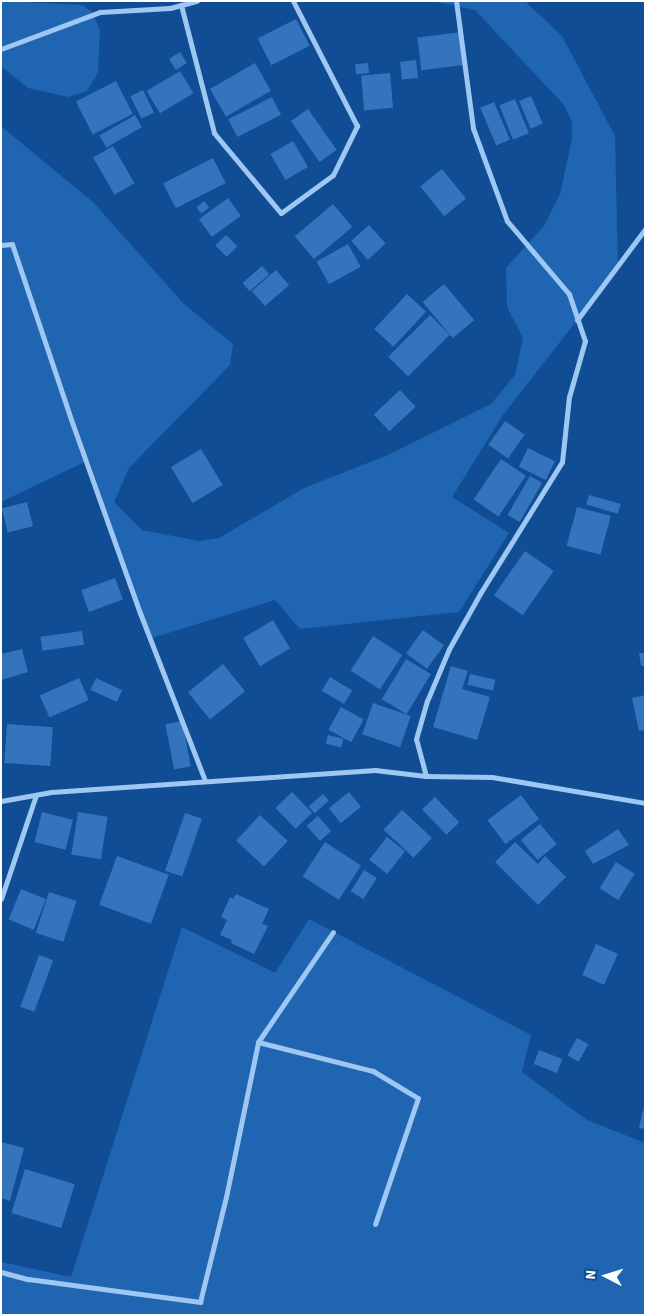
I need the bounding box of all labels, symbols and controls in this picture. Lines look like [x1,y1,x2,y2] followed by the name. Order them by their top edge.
[581,1251,631,1301] north arrow
[581,1269,601,1280] text: N

